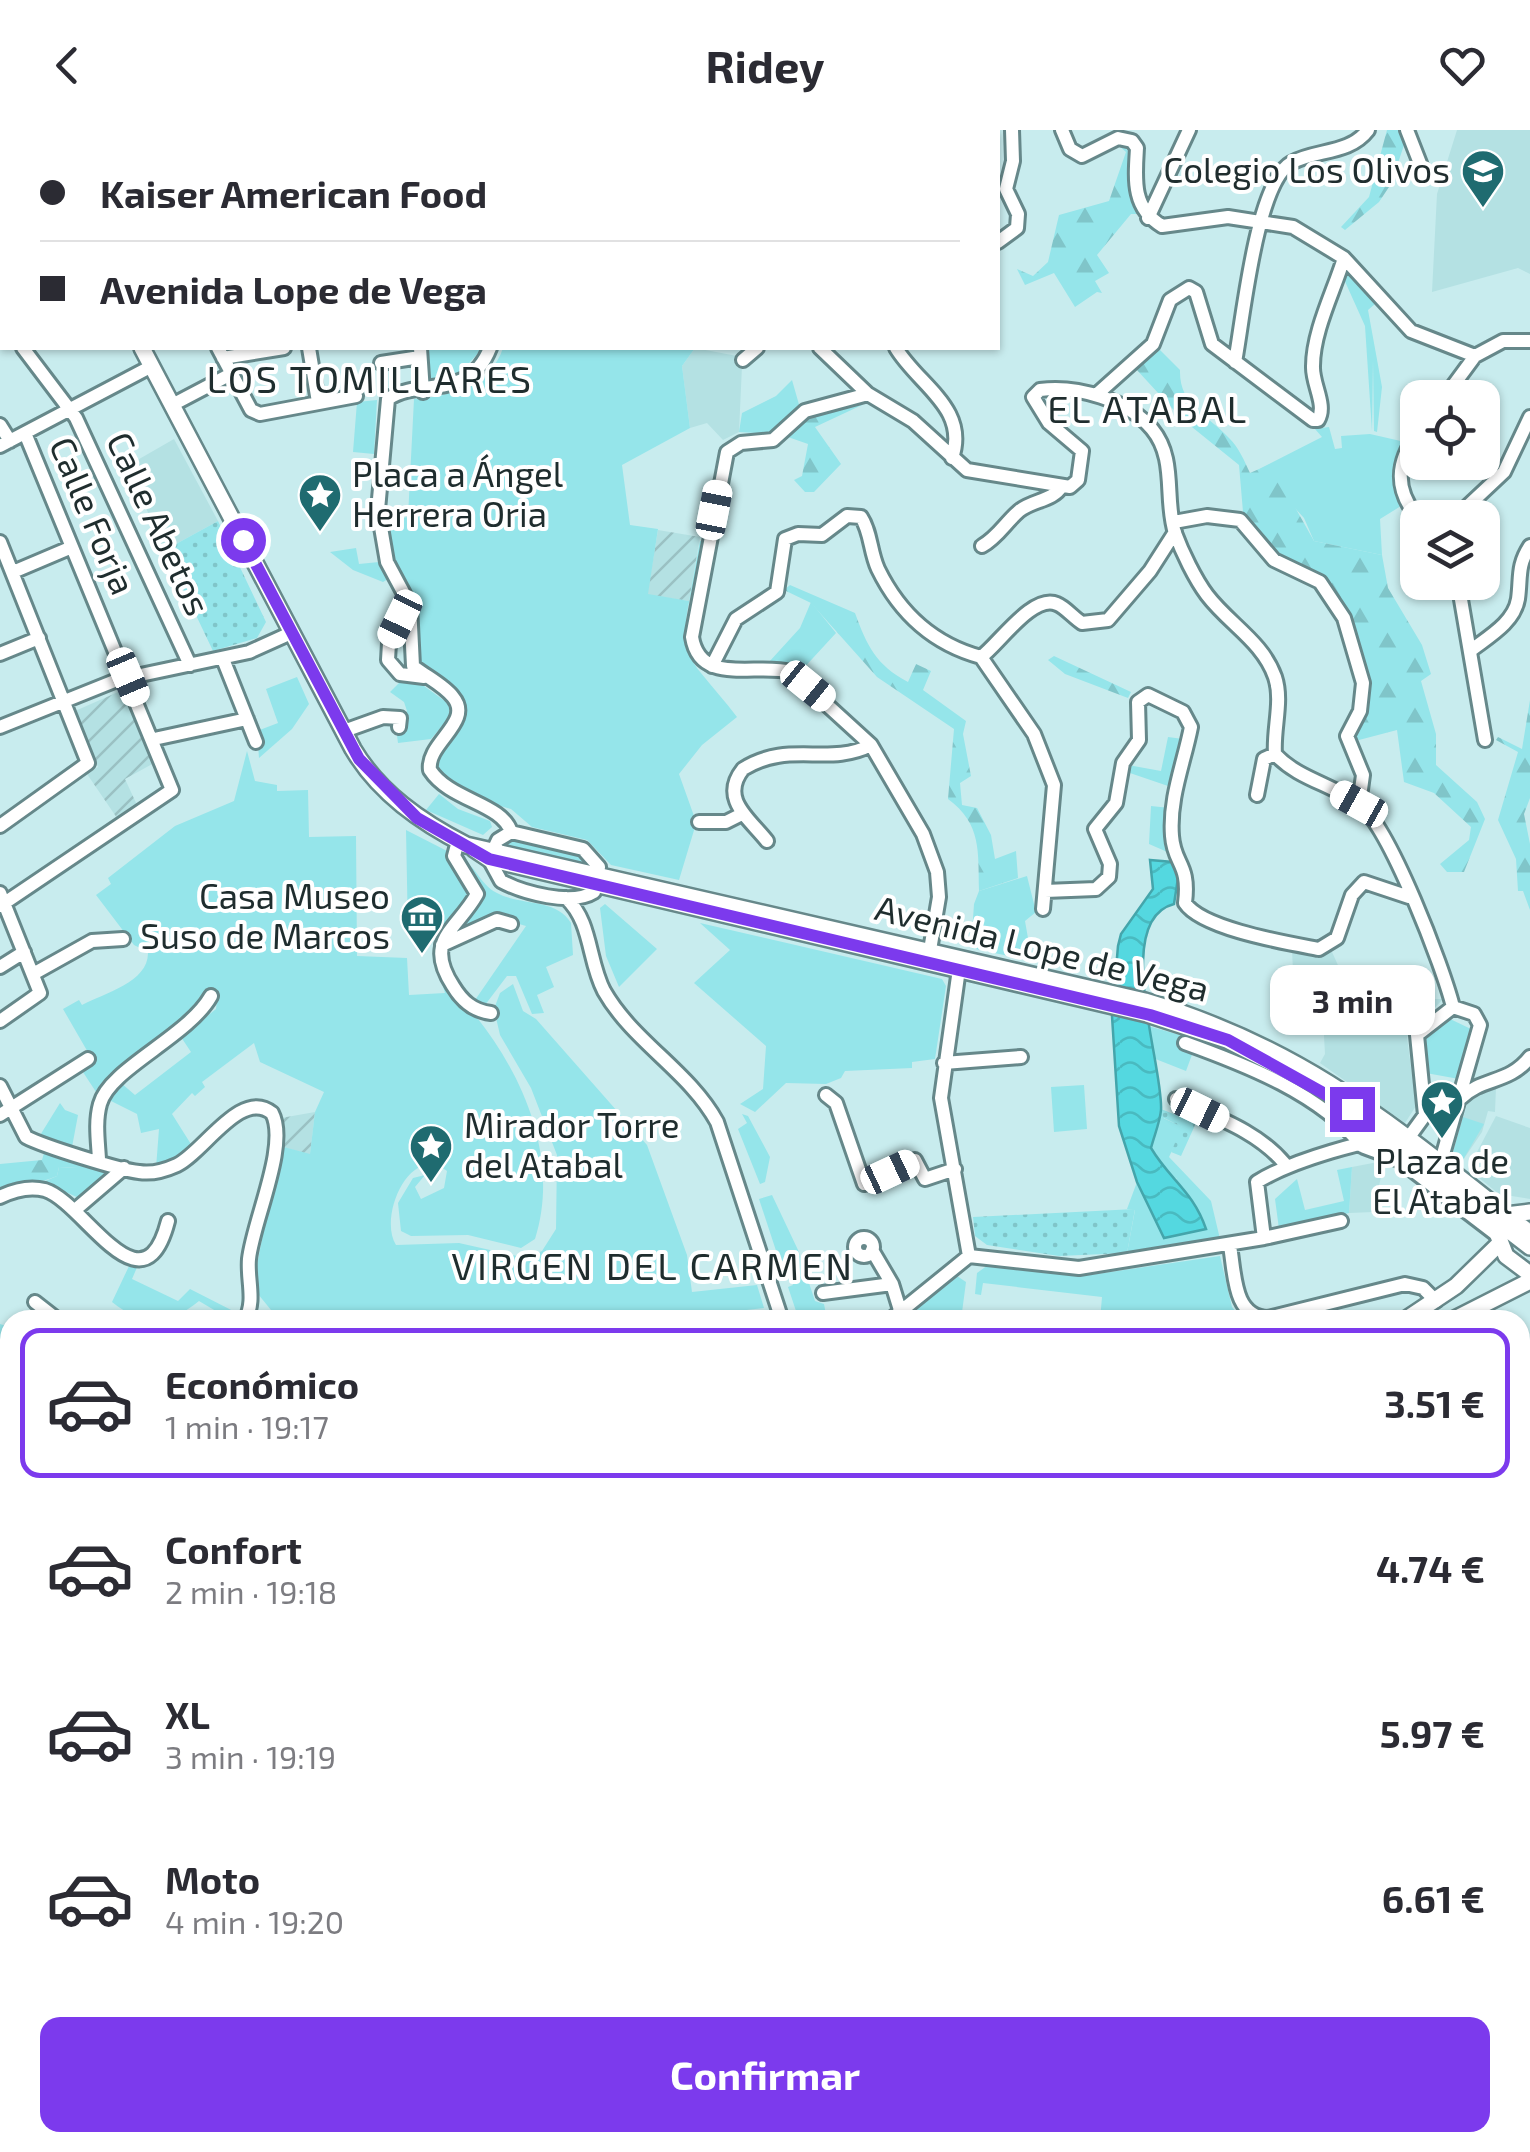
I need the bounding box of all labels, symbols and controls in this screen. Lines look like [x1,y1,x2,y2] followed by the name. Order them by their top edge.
[40,38,95,93] icon: back
[705,38,825,92] text: Ridey
[1435,38,1490,93] icon: heart
[1163,148,1450,190] place label: Colegio Los Olivos
[1460,148,1506,209] school or university icon: Colegio Los Olivos
[100,170,487,216] text: Kaiser American Food
[100,266,487,312] text: Avenida Lope de Vega
[206,355,534,401] district label: LOS TOMILLARES
[1400,380,1500,600] map controls
[1400,380,1500,480] button: locate
[1047,385,1249,431] district label: EL ATABAL
[99,425,221,621] street label: Calle Abetos
[42,430,146,600] street label: Calle Forja
[352,452,564,534] place label: Placa a Ángel Herrera Oria
[297,472,343,533] place icon: Placa a Ángel Herrera Oria
[694,478,734,542] car
[1400,500,1500,600] button: layers
[221,518,266,563] route start
[373,585,427,653] car
[102,644,154,710] car
[775,655,841,717] car
[1325,776,1393,832] car
[140,874,390,956] place label: Casa Museo Suso de Marcos
[871,885,1214,1009] street label: Avenida Lope de Vega
[399,894,445,955] museum icon: Casa Museo Suso de Marcos
[1270,964,1434,1034] callout: 3 min
[1312,981,1393,1019] text: 3 min
[1419,1079,1465,1140] place icon: Plaza de El Atabal
[1166,1083,1234,1137] car
[1330,1087,1375,1132] route end
[464,1103,680,1185] place label: Mirador Torre del Atabal
[408,1123,454,1184] place icon: Mirador Torre del Atabal
[1372,1139,1512,1221] place label: Plaza de El Atabal
[856,1146,924,1198] car
[451,1242,855,1288] district label: VIRGEN DEL CARMEN
[45,1358,135,1448] icon: car
[165,1361,359,1407] text: Económico
[1384,1380,1485,1426] text: 3.51 €
[165,1407,329,1445] text: 1 min · 19:17
[45,1523,135,1613] icon: car
[165,1526,302,1572] text: Confort
[1376,1545,1485,1591] text: 4.74 €
[165,1572,337,1610] text: 2 min · 19:18
[45,1688,135,1778] icon: car
[165,1691,210,1737] text: XL
[1380,1710,1485,1756] text: 5.97 €
[165,1737,336,1775] text: 3 min · 19:19
[45,1853,135,1943] icon: car
[165,1856,260,1902] text: Moto
[1382,1875,1485,1921] text: 6.61 €
[165,1902,344,1940] text: 4 min · 19:20
[40,2017,1490,2132] button: Confirmar

